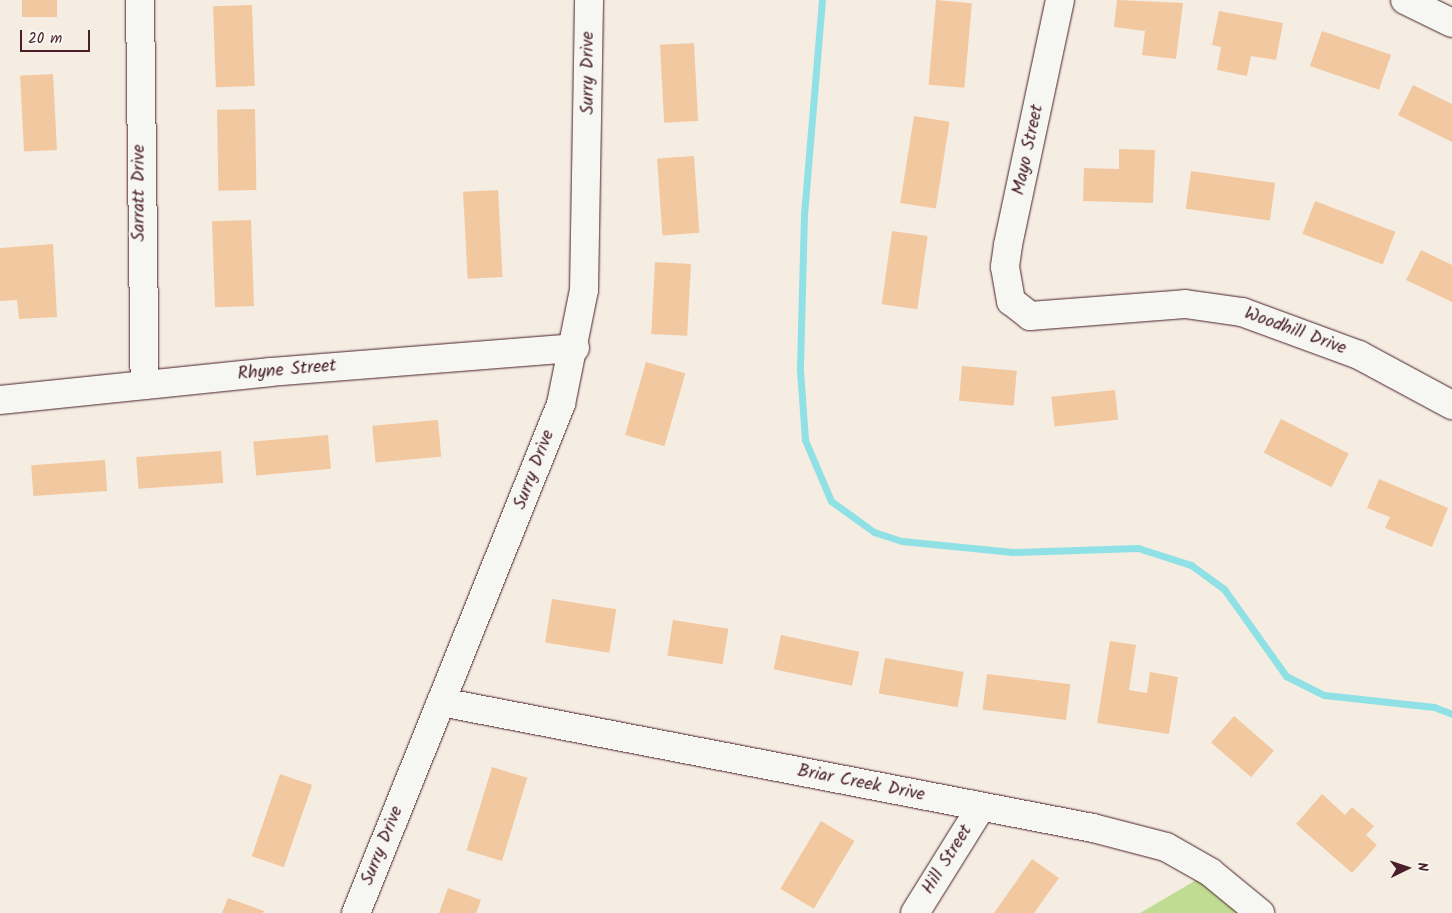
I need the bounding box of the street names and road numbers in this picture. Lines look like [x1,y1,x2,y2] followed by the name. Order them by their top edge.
[578,31,600,115] street label: Surry Drive
[1009,103,1049,197] street label: Mayo Street
[129,144,151,242] street label: Sarratt Drive
[1241,304,1349,360] street label: Woodhill Drive
[237,356,337,386] street label: Rhyne Street
[510,427,560,513] street label: Surry Drive
[795,761,927,807] street label: Briar Creek Drive
[357,803,409,889] street label: Surry Drive
[918,821,978,899] street label: Hill Street

